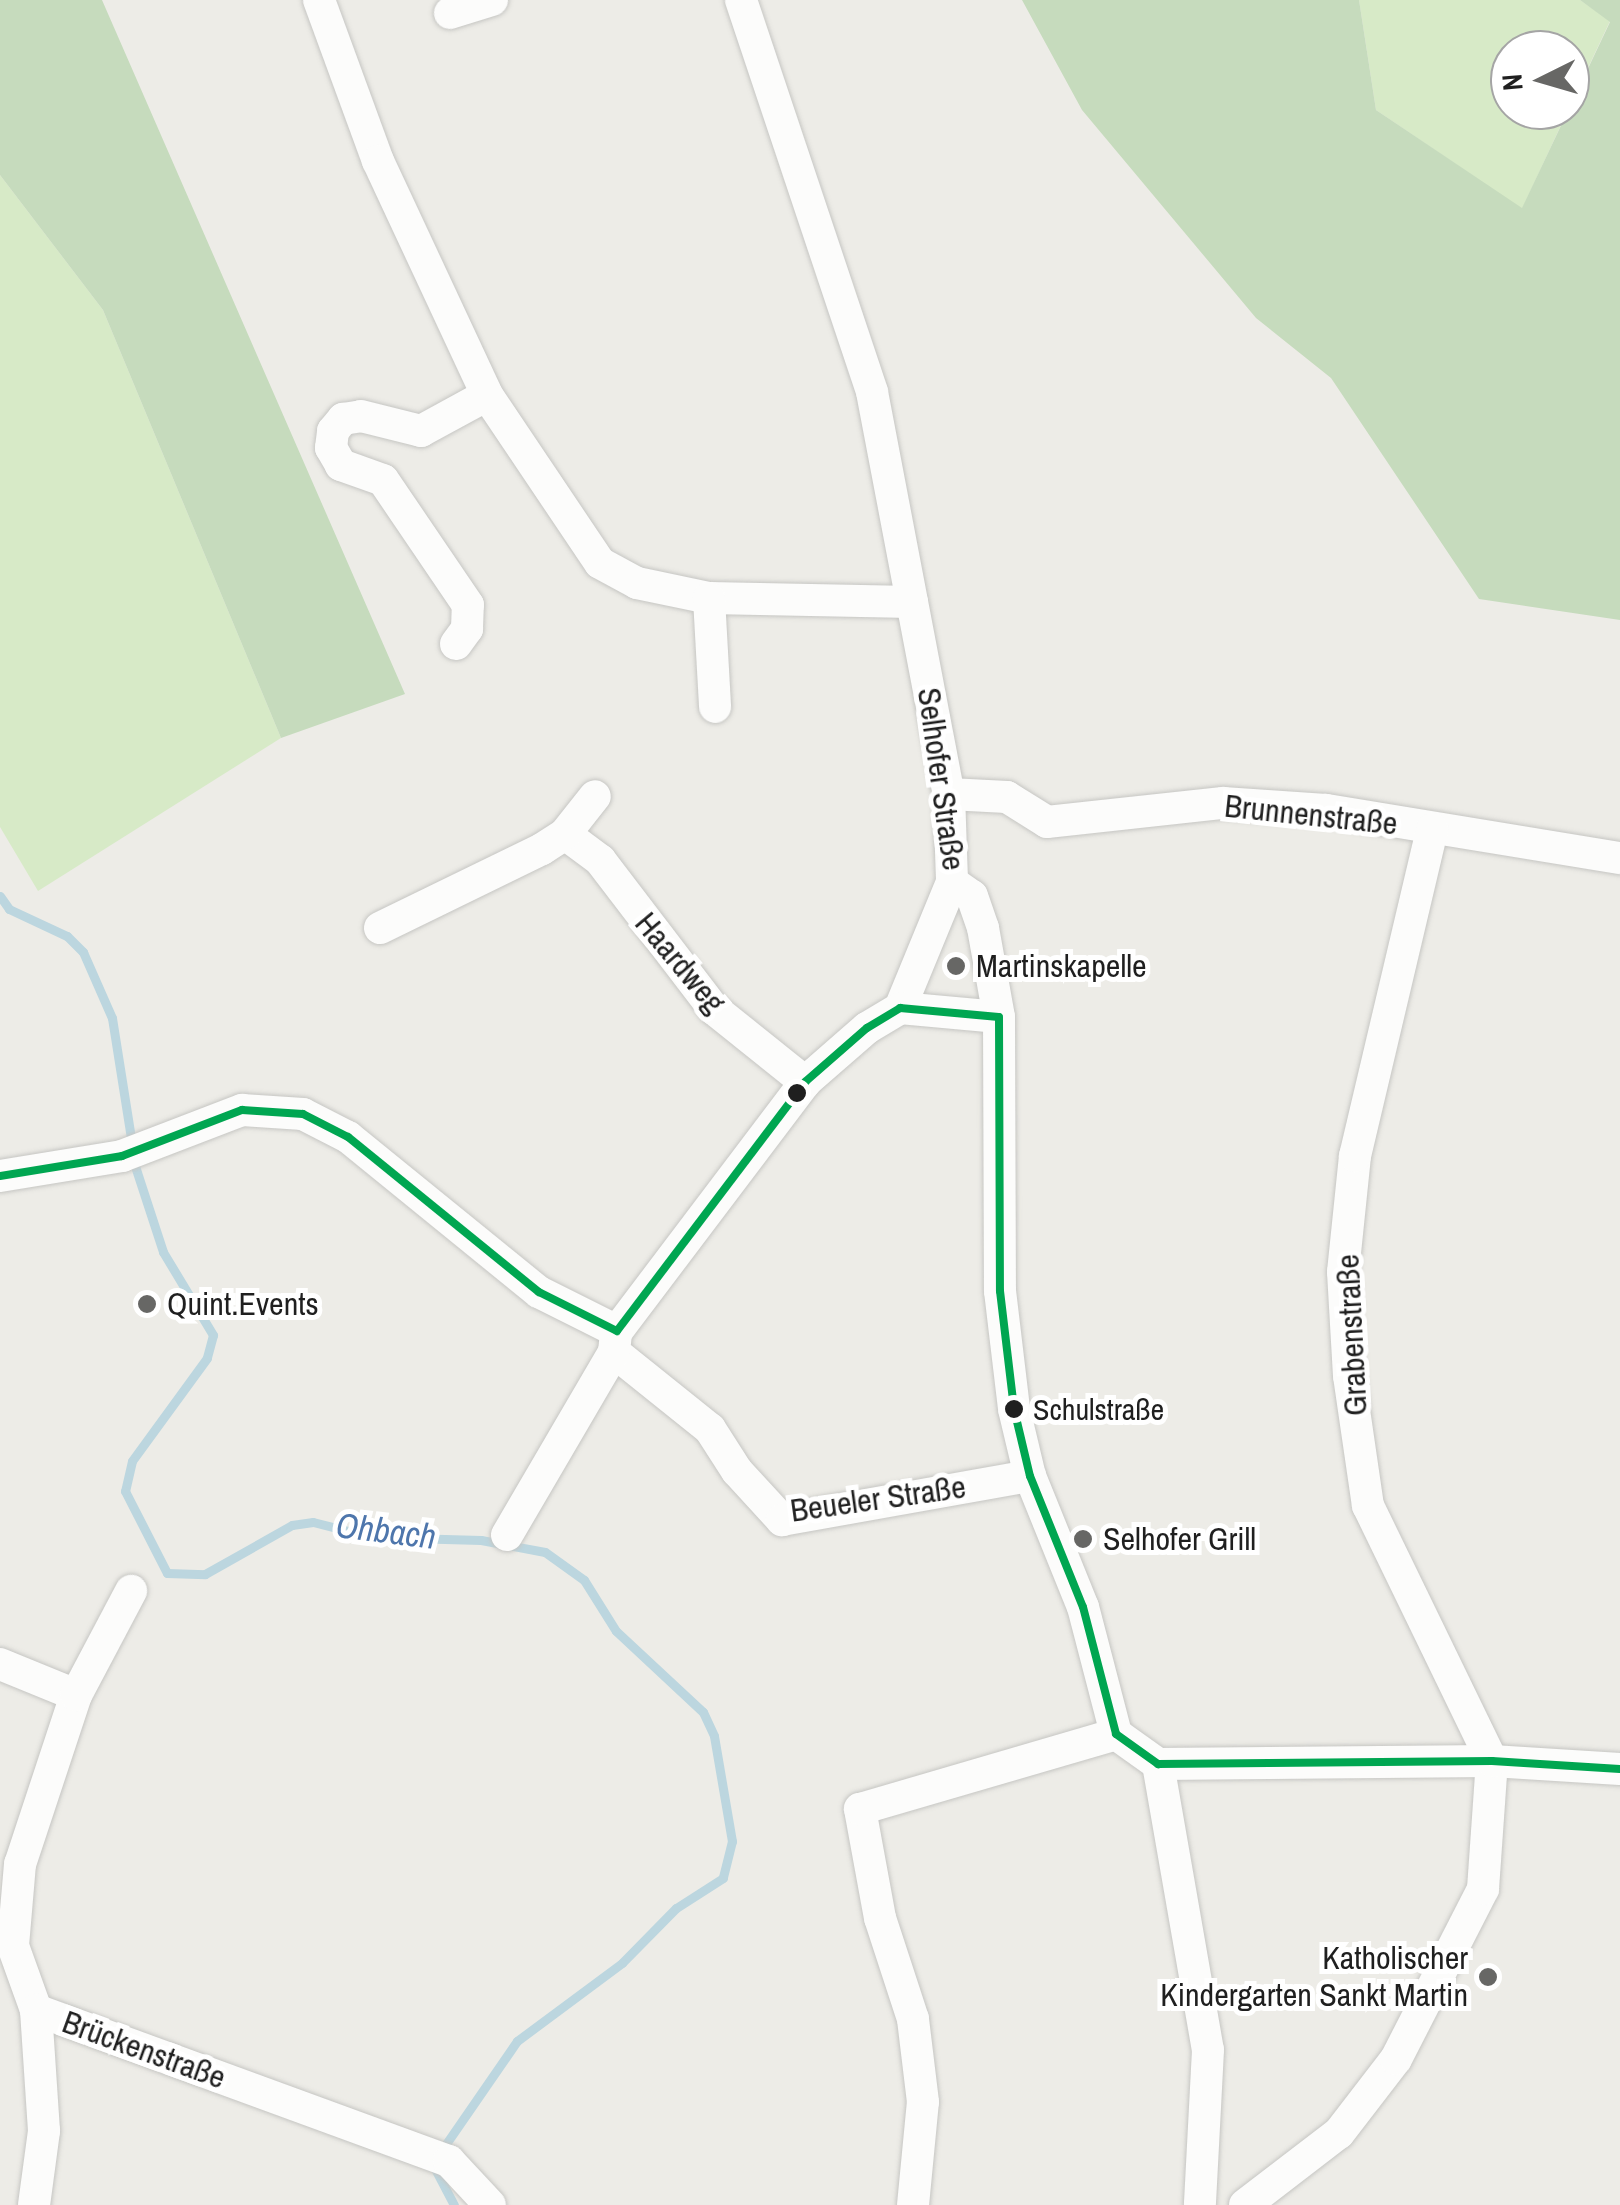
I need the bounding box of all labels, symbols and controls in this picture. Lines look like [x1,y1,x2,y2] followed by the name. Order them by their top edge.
[1490,30,1590,130] north arrow
[1492,73,1532,92] text: N
[909,685,973,873] street label: Selhofer Straße
[1223,787,1399,843] street label: Brunnenstraße
[627,905,733,1021] street label: Haardweg
[976,947,1147,985] place label: Martinskapelle
[945,955,967,977] marker: Martinskapelle
[787,1083,807,1103] unlabelled marker
[1329,1253,1375,1417] street label: Grabenstraße
[167,1285,319,1323] place label: Quint.Events
[136,1293,158,1315] marker: Quint.Events
[1033,1391,1164,1427] place label: Schulstraße
[1004,1399,1024,1419] marker: Schulstraße
[788,1468,968,1530] street label: Beueler Straße
[334,1504,438,1558] water label: Ohbach
[1103,1520,1256,1558] place label: Selhofer Grill
[1072,1528,1094,1550] marker: Selhofer Grill
[1160,1940,1468,2015] place label: Katholischer Kindergarten Sankt Martin
[1477,1966,1499,1988] marker: Katholischer Kindergarten Sankt Martin
[57,2003,231,2097] street label: Brückenstraße

